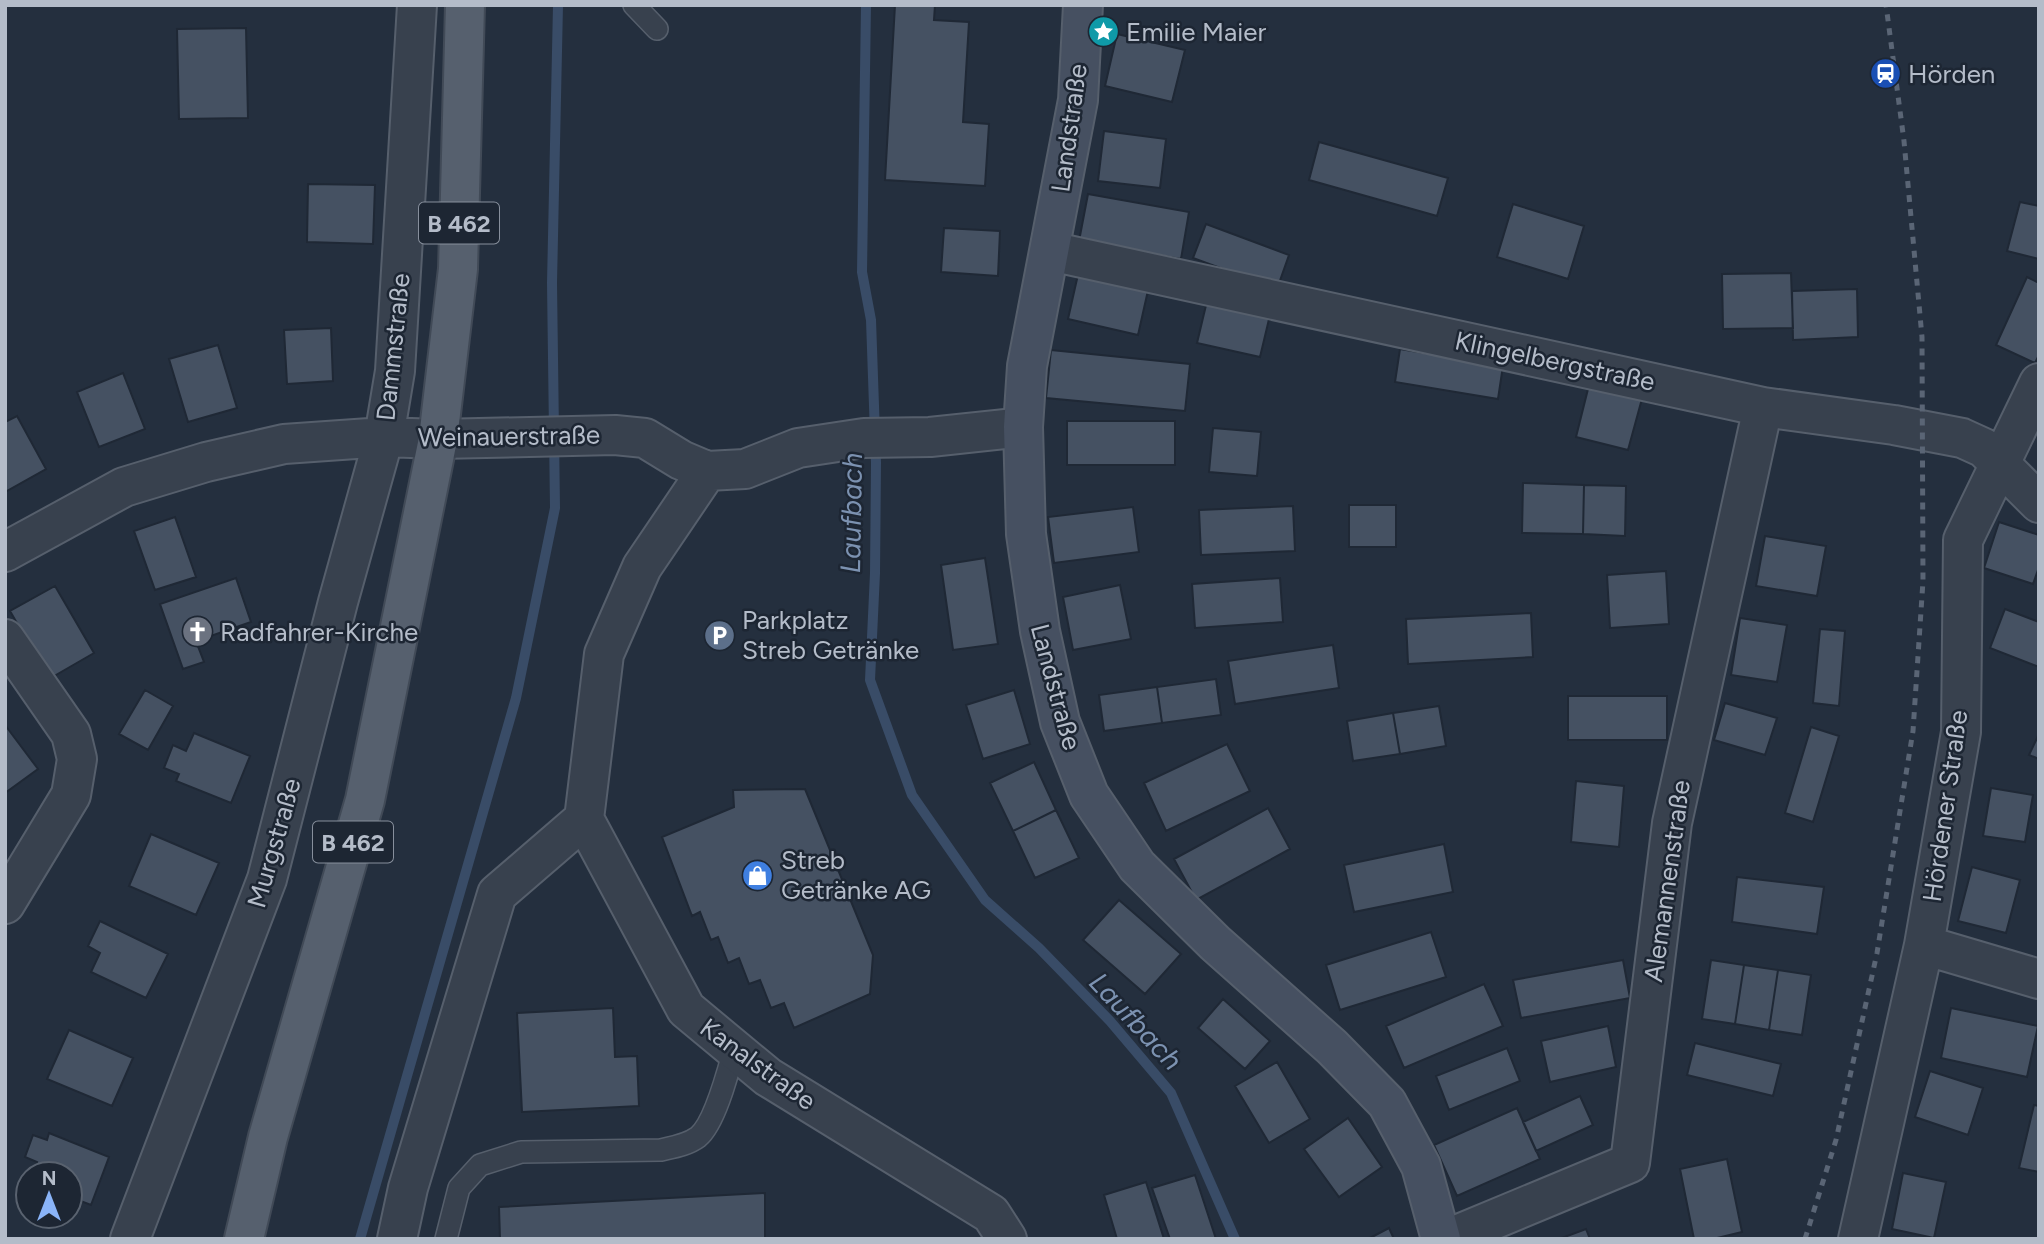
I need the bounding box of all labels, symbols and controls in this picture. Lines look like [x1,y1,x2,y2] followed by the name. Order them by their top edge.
[1086,15,1120,49] place icon: Emilie Maier
[1126,16,1266,48] place label: Emilie Maier
[1868,57,1902,91] station icon: Hörden
[1908,58,1995,90] place label: Hörden
[1044,62,1094,194] street label: Landstraße
[419,202,499,244] road number: B 462
[369,272,417,422] street label: Dammstraße
[1452,324,1658,398] street label: Klingelbergstraße
[418,418,600,454] street label: Weinauerstraße
[833,452,869,574] water label: Laufbach
[742,604,919,666] place label: Parkplatz Streb Getränke
[180,615,214,649] church icon: Radfahrer-Kirche
[220,616,418,648] place label: Radfahrer-Kirche
[702,618,736,652] parking icon: Parkplatz Streb Getränke
[1024,620,1088,754] street label: Landstraße
[1916,708,1974,904] street label: Hördener Straße
[240,774,308,912] street label: Murgstraße
[1637,778,1697,984] street label: Alemannenstraße
[313,822,393,862] road number: B 462
[781,844,931,906] place label: Streb Getränke AG
[741,858,775,892] shop icon: Streb Getränke AG
[1082,965,1190,1077] water label: Laufbach
[694,1011,822,1117] street label: Kanalstraße
[14,1160,84,1230] north arrow
[42,1167,56,1190] text: N

